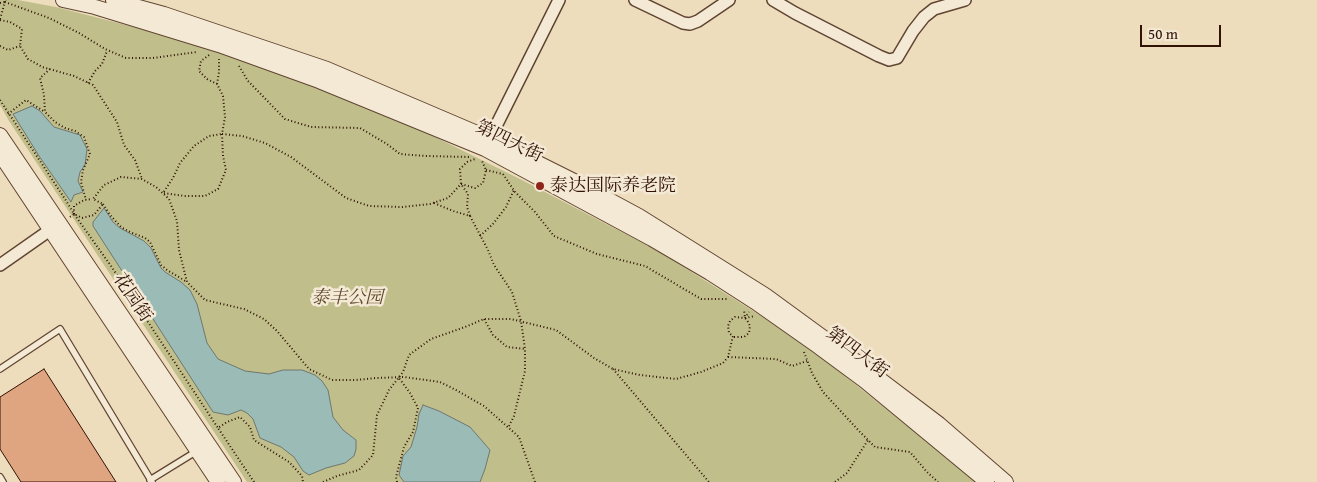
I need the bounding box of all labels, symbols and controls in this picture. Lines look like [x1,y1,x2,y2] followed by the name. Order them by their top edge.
[1142,15,1223,47] scale bar
[1148,23,1178,44] text: 50 m
[472,117,546,167] street label: 第四大街
[550,175,676,197] place label: 泰达国际养老院
[534,180,546,192] marker: 泰达国际养老院
[108,270,156,326] street label: 花园街
[311,287,383,309] park label: 泰丰公园
[822,323,892,383] street label: 第四大街

